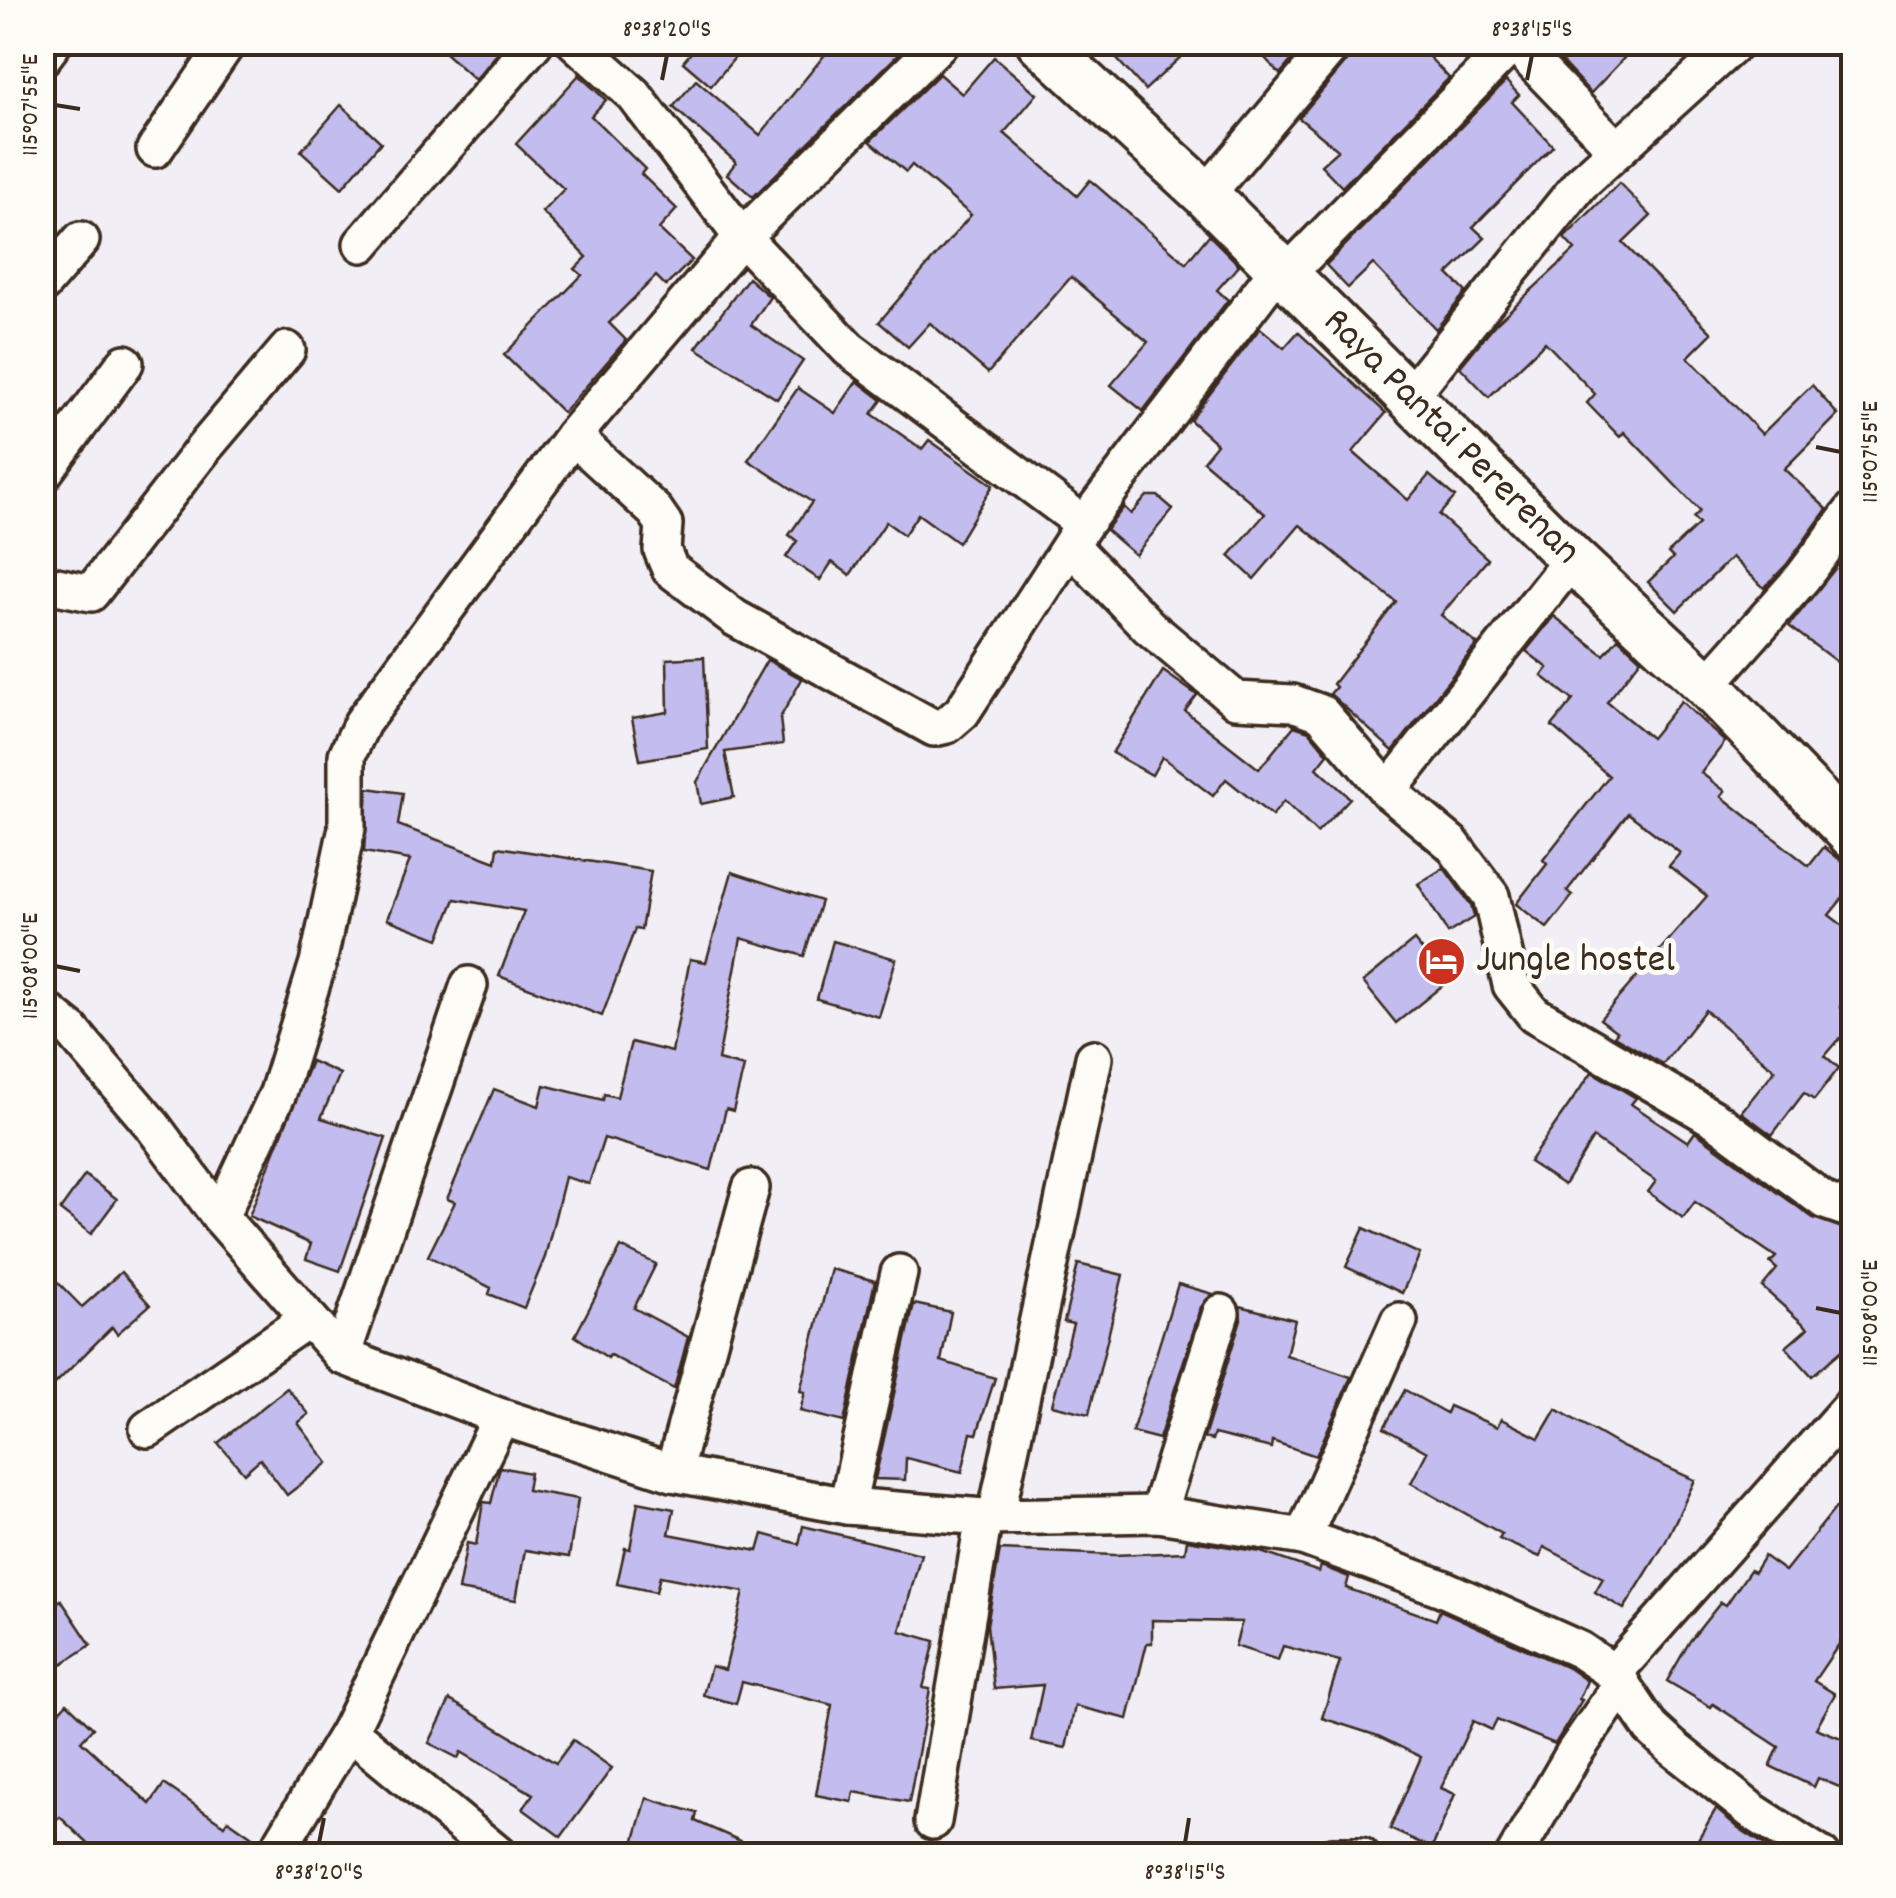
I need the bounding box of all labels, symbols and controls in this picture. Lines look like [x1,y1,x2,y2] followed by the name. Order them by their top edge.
[623,13,711,49] text: 8°38'20"S
[1491,13,1573,49] text: 8°38'15"S
[14,53,50,156] text: 115°07'55"E
[1308,296,1592,579] street label: Raya Pantai Pererenan
[1854,400,1890,503] text: 115°07'55"E
[14,912,50,1019] text: 115°08'00"E
[1476,934,1675,991] place label: Jungle hostel
[1415,936,1467,988] hotel icon: Jungle hostel
[1854,1259,1890,1366] text: 115°08'00"E
[275,1856,363,1892] text: 8°38'20"S
[1144,1856,1226,1892] text: 8°38'15"S

